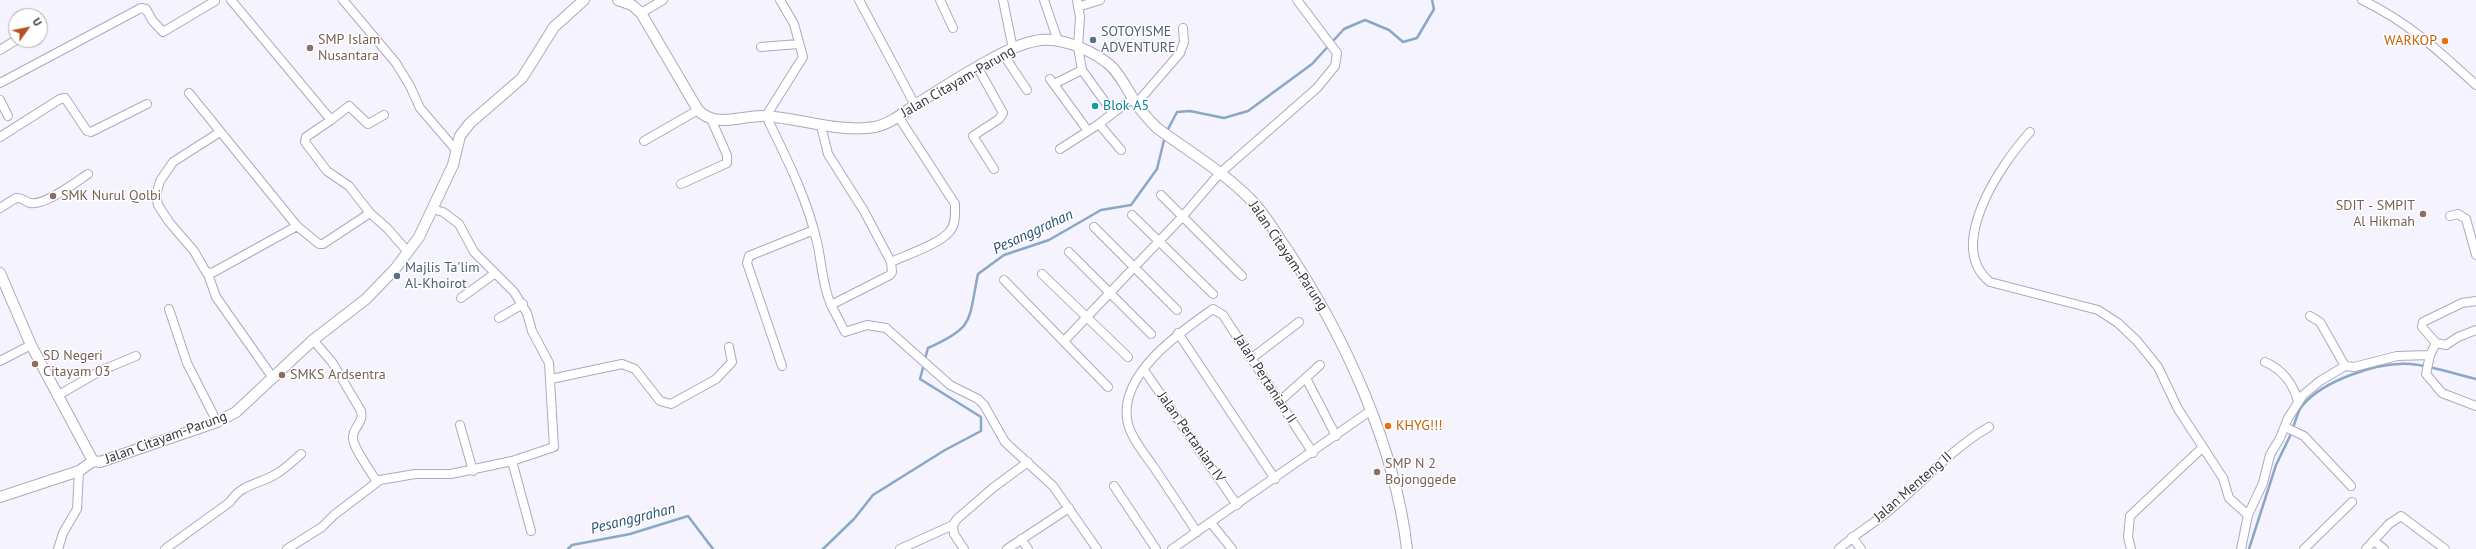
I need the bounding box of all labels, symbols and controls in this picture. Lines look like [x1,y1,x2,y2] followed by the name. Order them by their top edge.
[8,8,48,48] north arrow
[29,15,45,29] text: U
[1101,24,1176,56] place label: SOTOYISME ADVENTURE
[318,32,380,64] place label: SMP Islam Nusantara
[2384,33,2437,49] place label: WARKOP
[1088,35,1098,45] marker: SOTOYISME ADVENTURE
[2440,36,2450,46] marker: WARKOP
[305,43,315,53] marker: SMP Islam Nusantara
[898,43,1018,121] street label: Jalan Citayam-Parung
[1103,98,1149,114] place label: Blok A5
[1090,101,1100,111] marker: Blok A5
[61,188,161,204] place label: SMK Nurul Qolbi
[48,191,58,201] marker: SMK Nurul Qolbi
[1245,198,1331,314] street label: Jalan Citayam-Parung
[2336,198,2415,230] place label: SDIT - SMPIT Al Hikmah
[990,206,1076,258] water label: Pesanggrahan
[2418,209,2428,219] marker: SDIT - SMPIT Al Hikmah
[405,260,480,292] place label: Majlis Ta'lim Al-Khoirot
[392,271,402,281] marker: Majlis Ta'lim Al-Khoirot
[1230,331,1300,427] street label: Jalan Pertanian II
[43,348,110,380] place label: SD Negeri Citayam 03
[30,359,40,369] marker: SD Negeri Citayam 03
[290,367,386,383] place label: SMKS Ardsentra
[277,370,287,380] marker: SMKS Ardsentra
[1154,389,1228,485] street label: Jalan Pertanian IV
[103,408,229,468] street label: Jalan Citayam-Parung
[1396,418,1443,434] place label: KHYG!!!
[1383,421,1393,431] marker: KHYG!!!
[1870,448,1956,526] street label: Jalan Menteng II
[1385,456,1456,488] place label: SMP N 2 Bojonggede
[1372,467,1382,477] marker: SMP N 2 Bojonggede
[589,500,677,538] water label: Pesanggrahan

